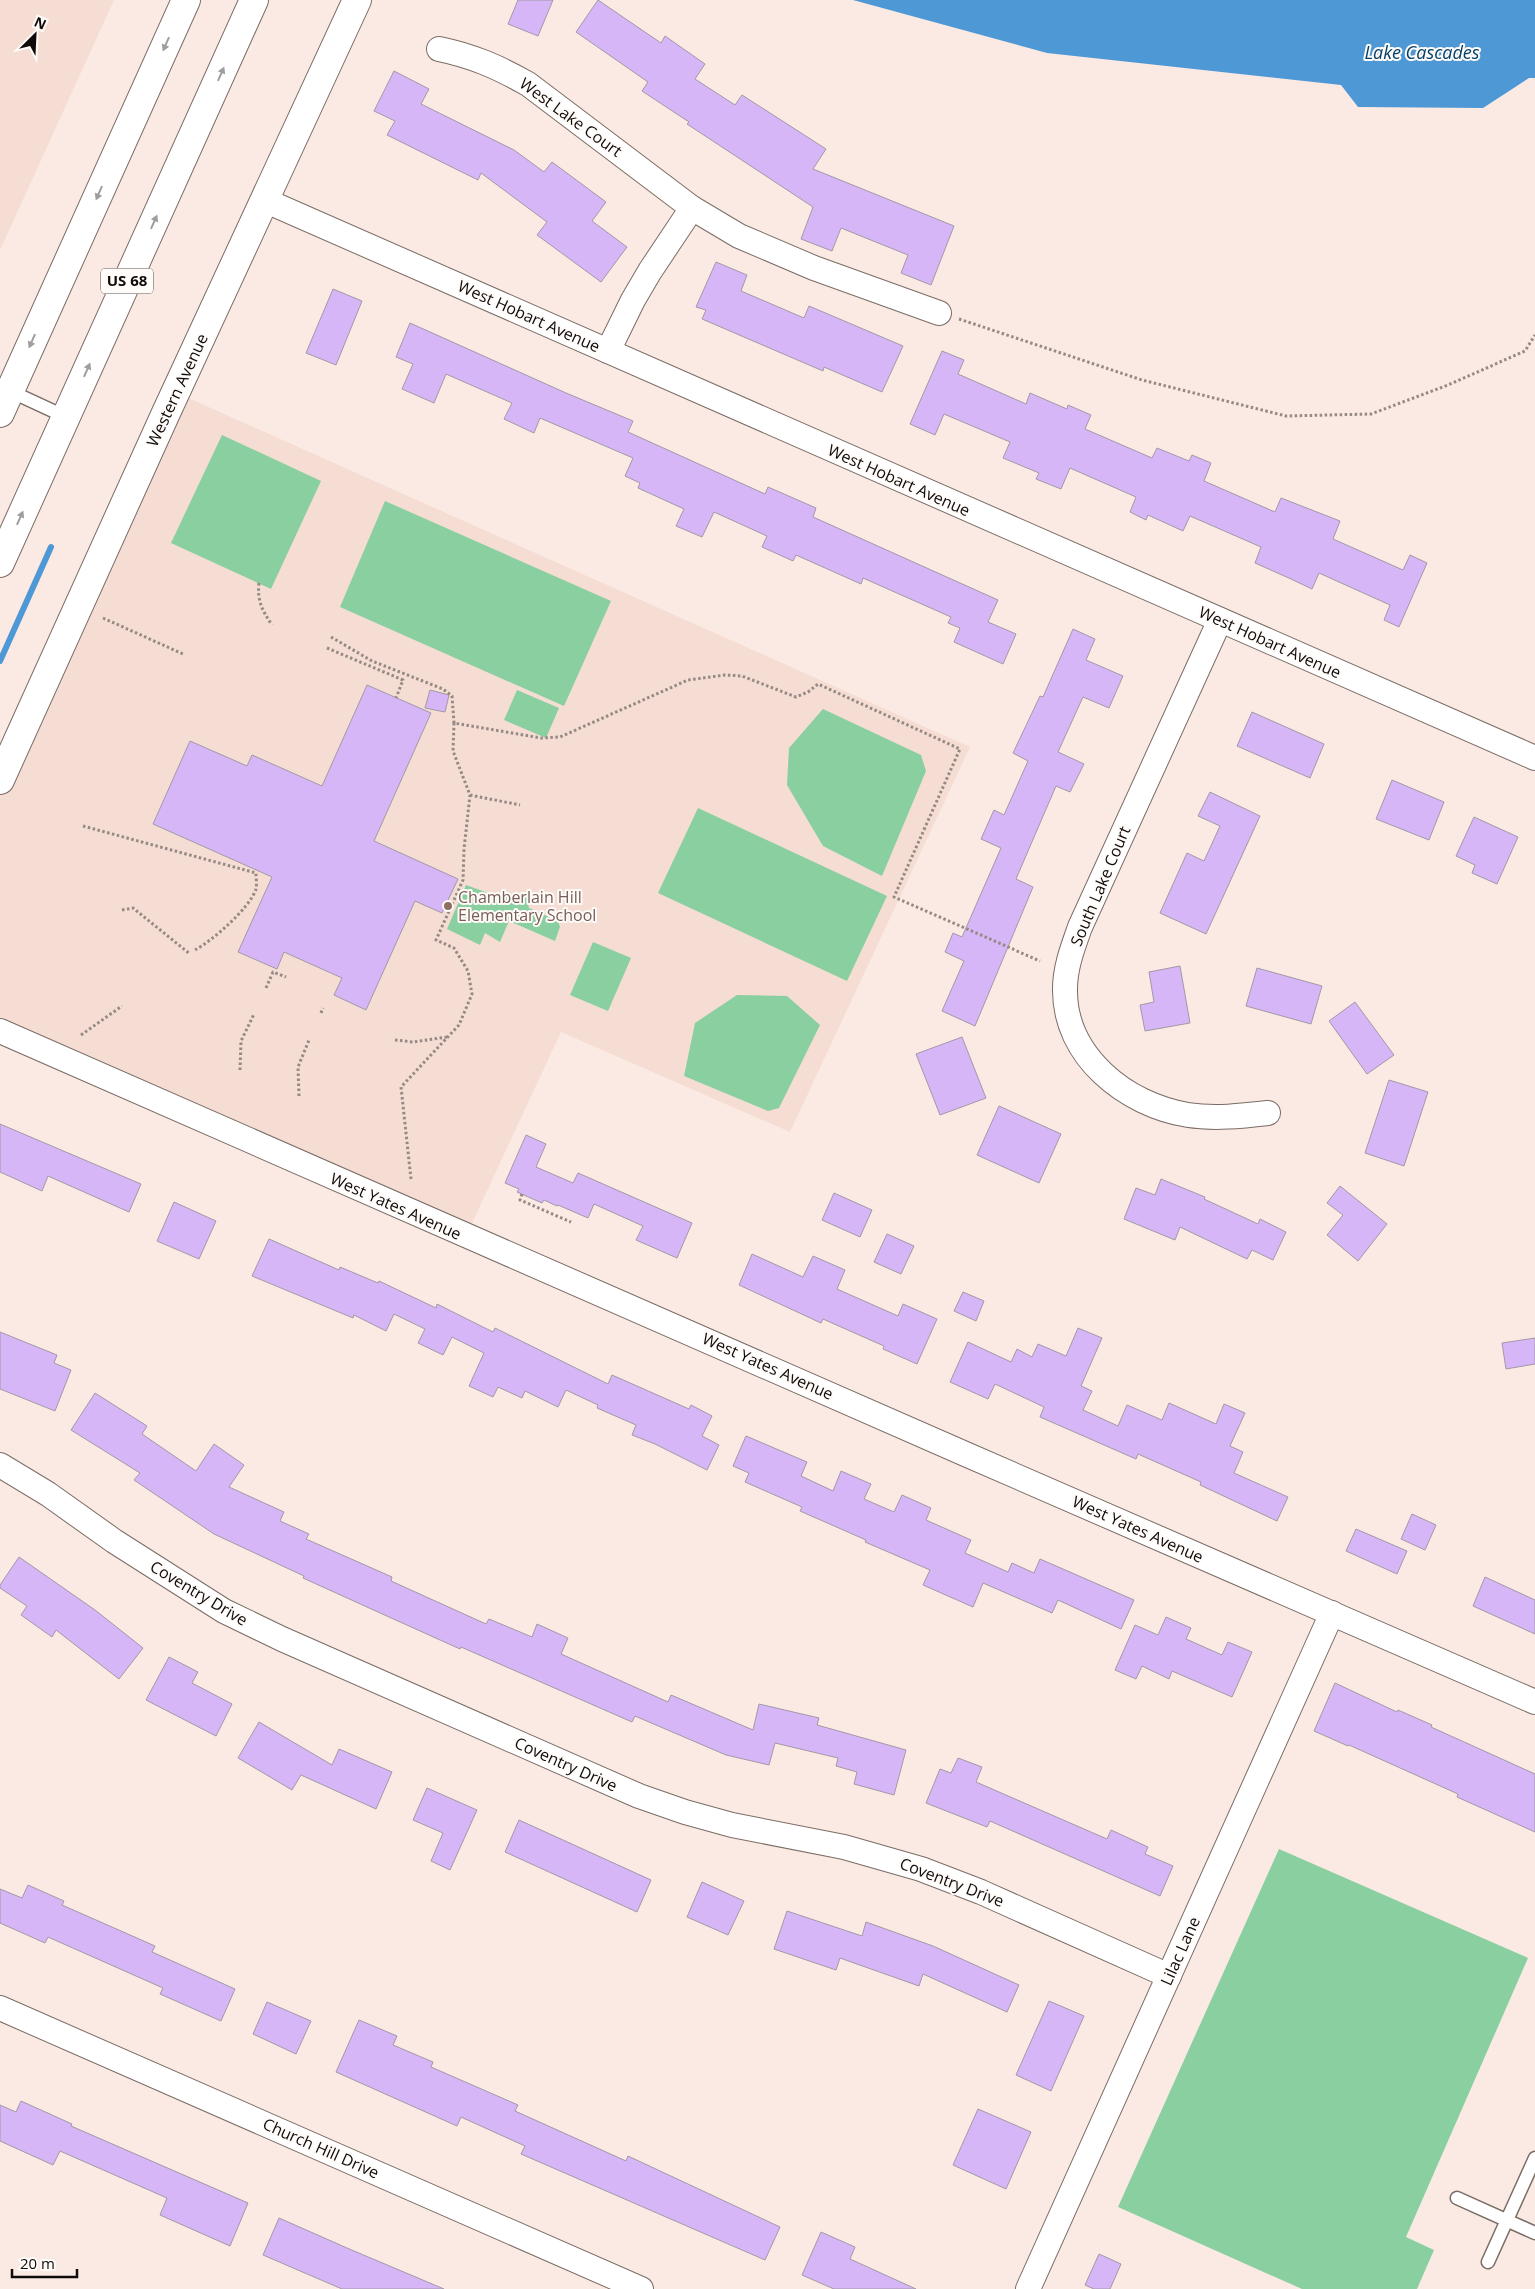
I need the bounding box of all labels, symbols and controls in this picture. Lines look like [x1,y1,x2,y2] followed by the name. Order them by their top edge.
[10,10,60,60] north arrow
[31,12,50,34] text: N
[161,37,169,51] one-way arrow
[1364,40,1480,64] water label: Lake Cascades
[217,67,225,81] one-way arrow
[515,72,627,162] street label: West Lake Court
[95,186,103,200] one-way arrow
[150,215,158,229] one-way arrow
[101,268,153,294] road number: US 68
[454,275,604,357] street label: West Hobart Avenue
[141,330,213,450] street label: Western Avenue
[28,334,36,348] one-way arrow
[83,363,91,377] one-way arrow
[824,439,974,521] street label: West Hobart Avenue
[16,511,24,525] one-way arrow
[1195,601,1345,683] street label: West Hobart Avenue
[1065,822,1135,949] street label: South Lake Court
[458,886,596,926] place label: Chamberlain Hill Elementary School
[442,900,454,912] marker: Chamberlain Hill Elementary School
[327,1167,465,1245] street label: West Yates Avenue
[699,1327,837,1405] street label: West Yates Avenue
[1069,1490,1207,1568] street label: West Yates Avenue
[146,1555,252,1631] street label: Coventry Drive
[511,1732,621,1796] street label: Coventry Drive
[897,1852,1007,1912] street label: Coventry Drive
[1155,1913,1205,1989] street label: Lilac Lane
[259,2113,383,2183] street label: Church Hill Drive
[12,2246,78,2278] scale bar
[20,2253,55,2273] text: 20 m

